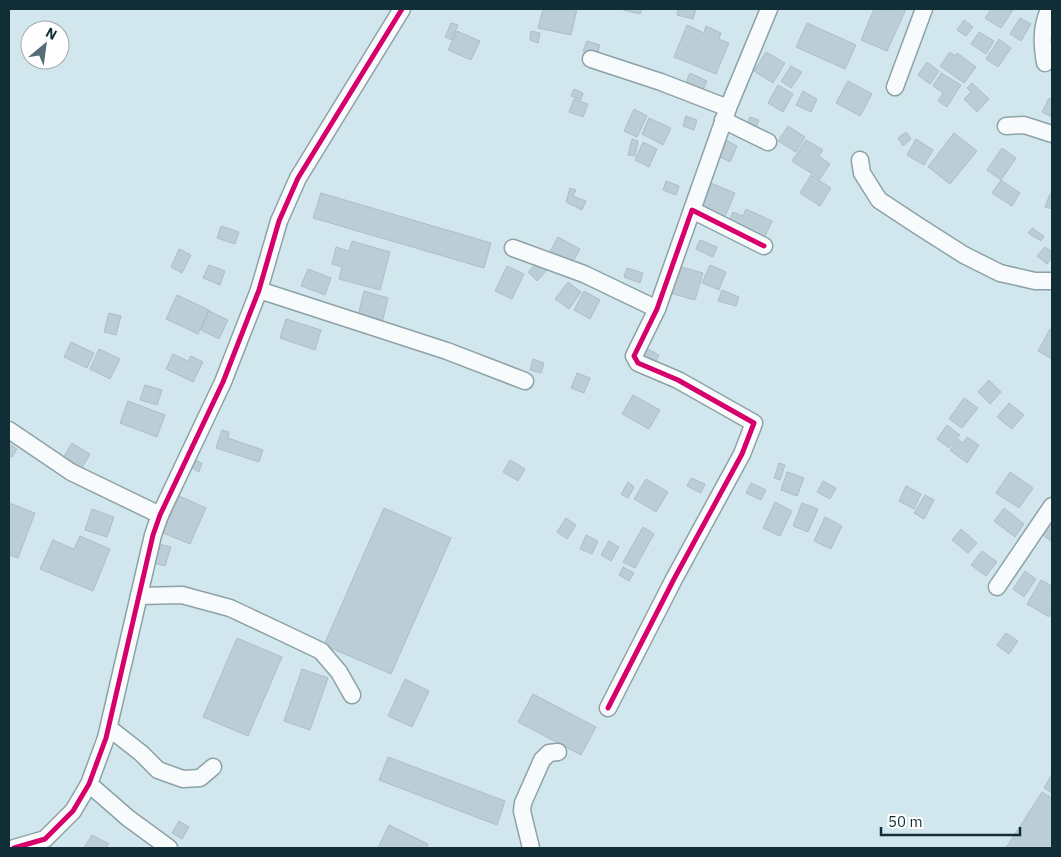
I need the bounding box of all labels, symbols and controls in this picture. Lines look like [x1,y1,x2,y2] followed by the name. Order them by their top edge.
[20,20,70,70] north arrow
[43,23,60,44] text: N
[881,804,1020,836] scale bar
[888,812,923,831] text: 50 m

